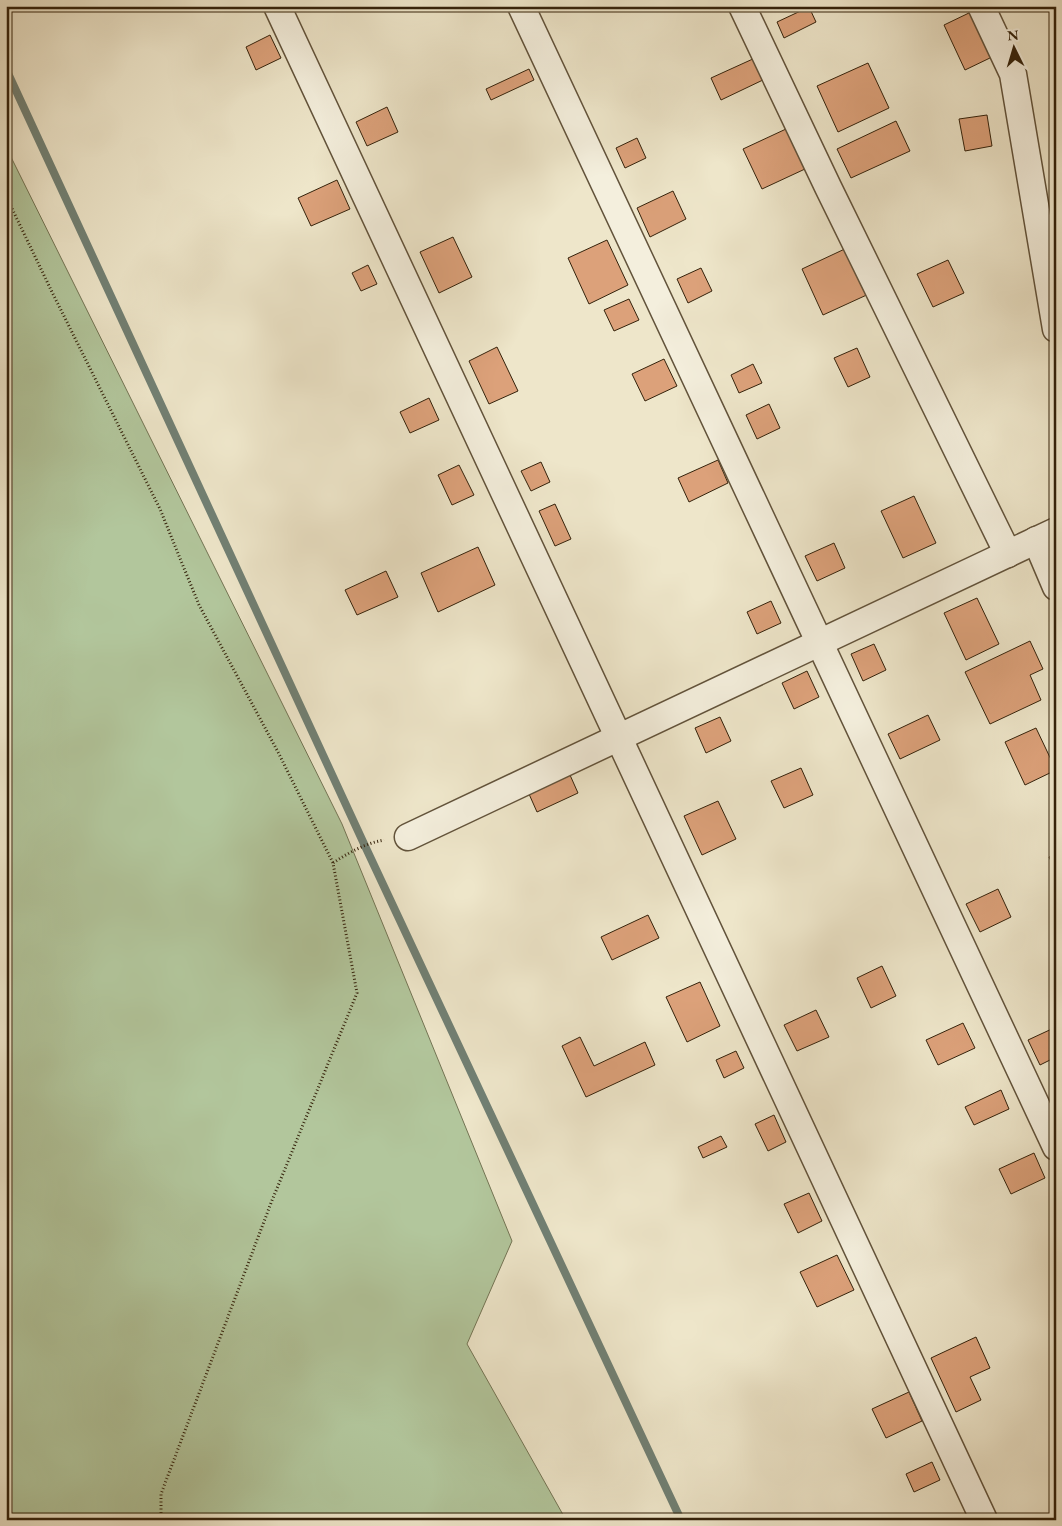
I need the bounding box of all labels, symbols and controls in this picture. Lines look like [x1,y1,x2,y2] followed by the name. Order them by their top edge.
[990,22,1040,72] north arrow
[1006,26,1020,45] text: N

